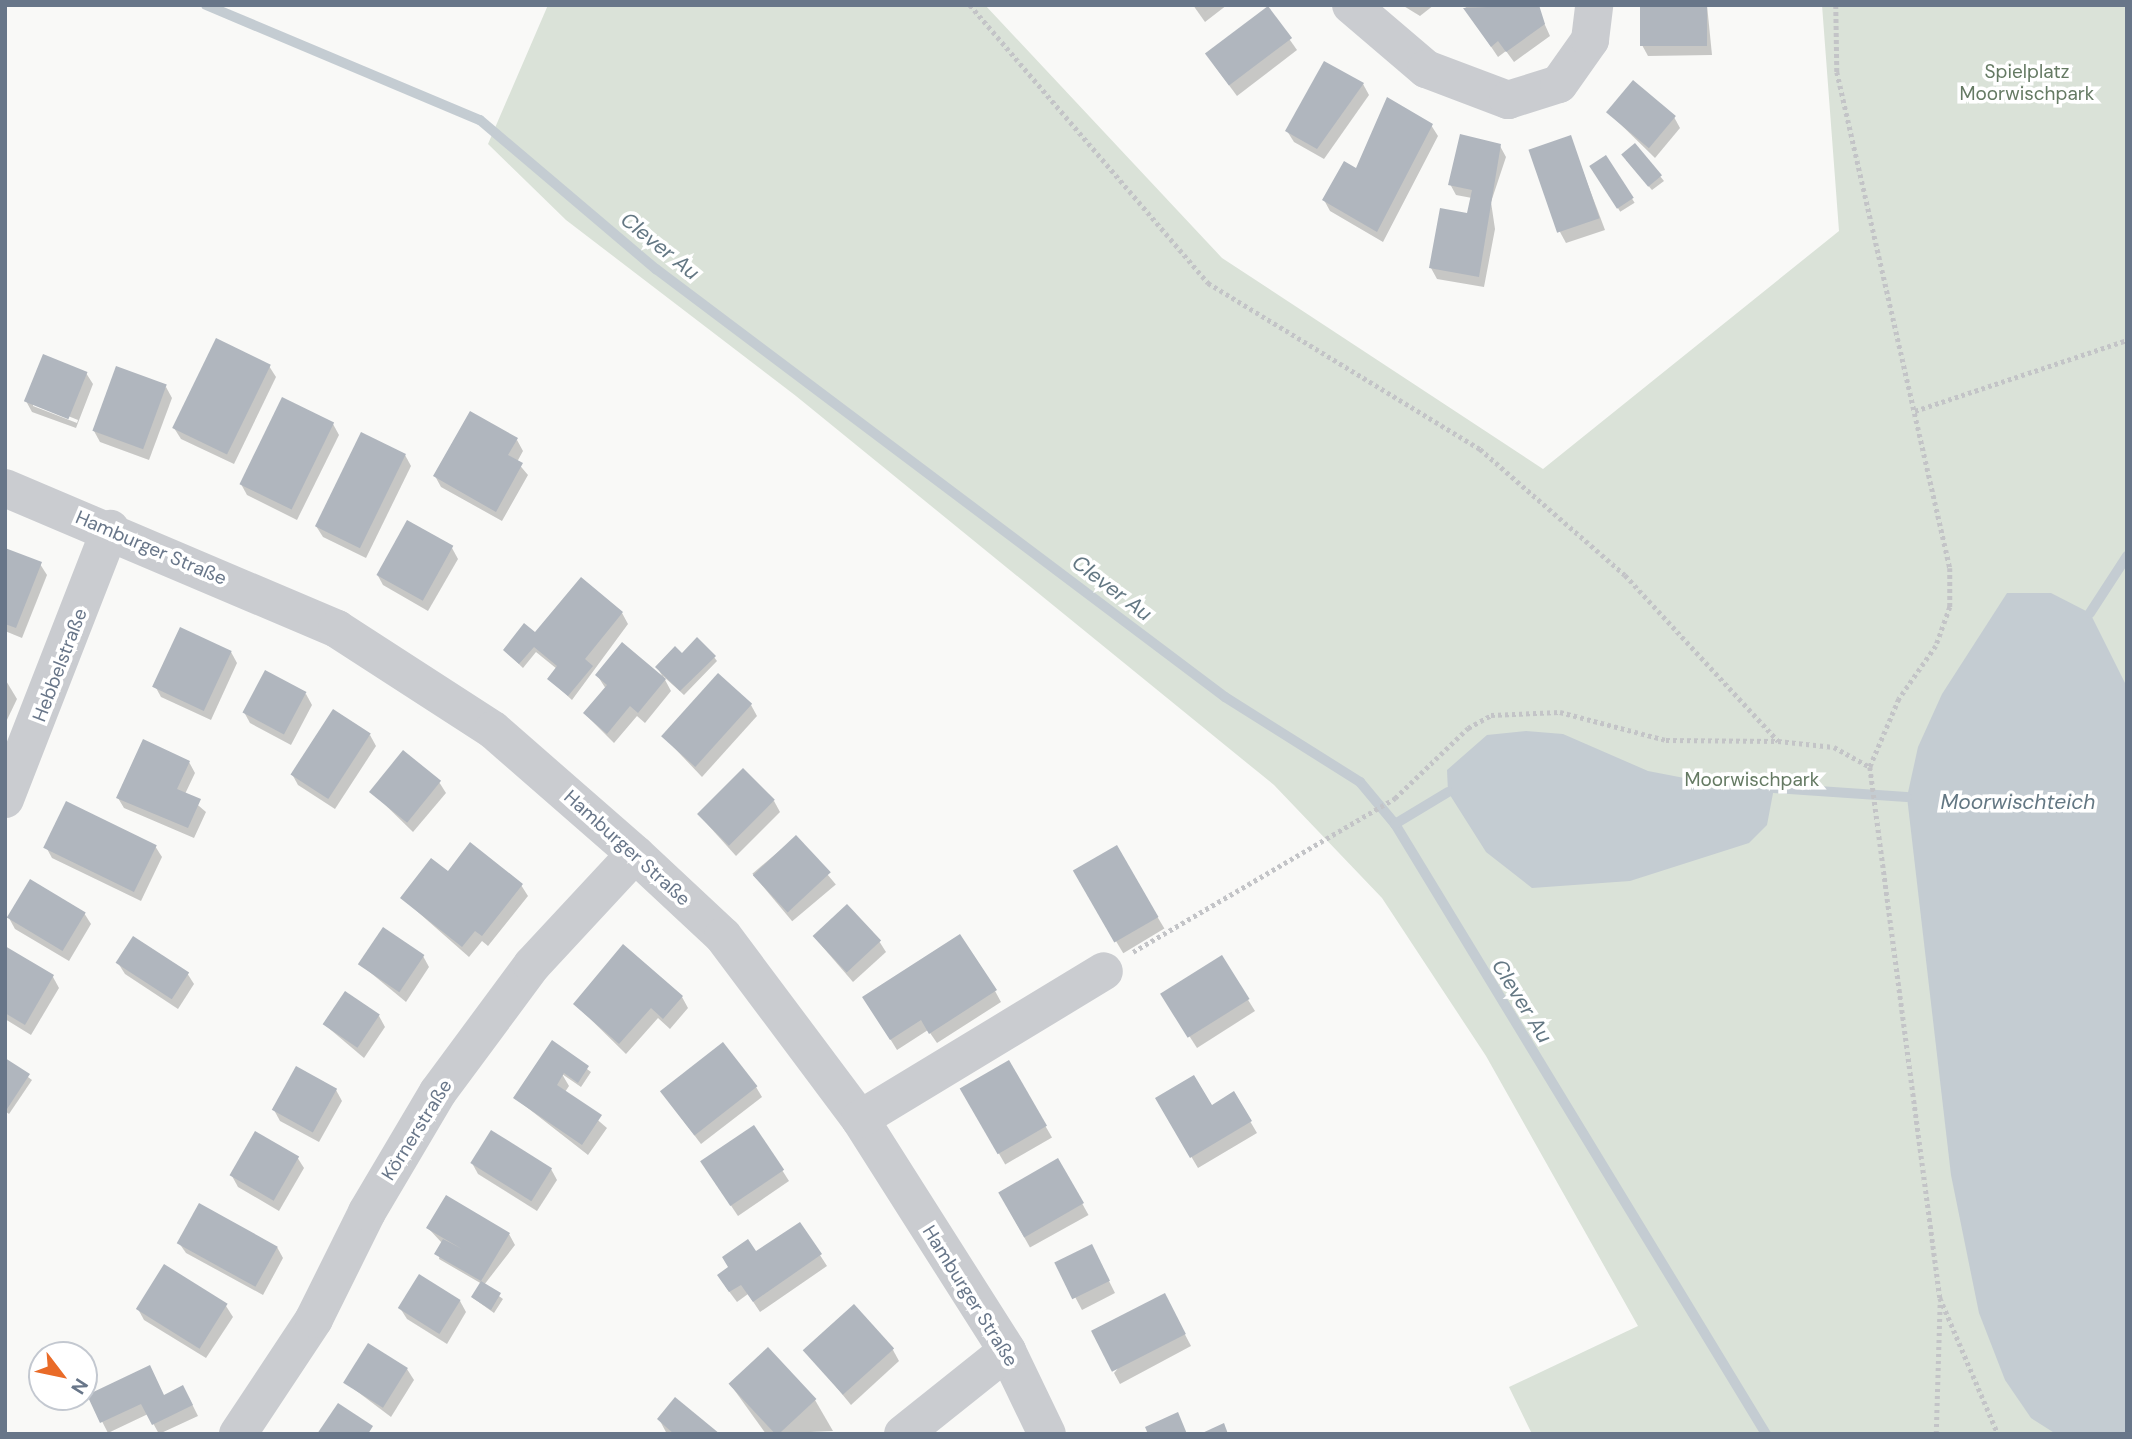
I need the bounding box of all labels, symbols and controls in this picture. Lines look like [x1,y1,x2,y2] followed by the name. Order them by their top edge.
[1960,61,2094,105] park label: Spielplatz Moorwischpark
[616,207,704,285] water label: Clever Au
[72,506,230,590] street label: Hamburger Straße
[1067,550,1157,626] water label: Clever Au
[28,605,92,725] street label: Hebbelstraße
[1685,769,1819,791] park label: Moorwischpark
[559,785,695,911] street label: Hamburger Straße
[1941,789,2095,815] water label: Moorwischteich
[1486,955,1558,1047] water label: Clever Au
[377,1075,457,1185] street label: Körnerstraße
[917,1221,1023,1371] street label: Hamburger Straße
[28,1341,98,1411] north arrow
[65,1374,94,1399] text: N

